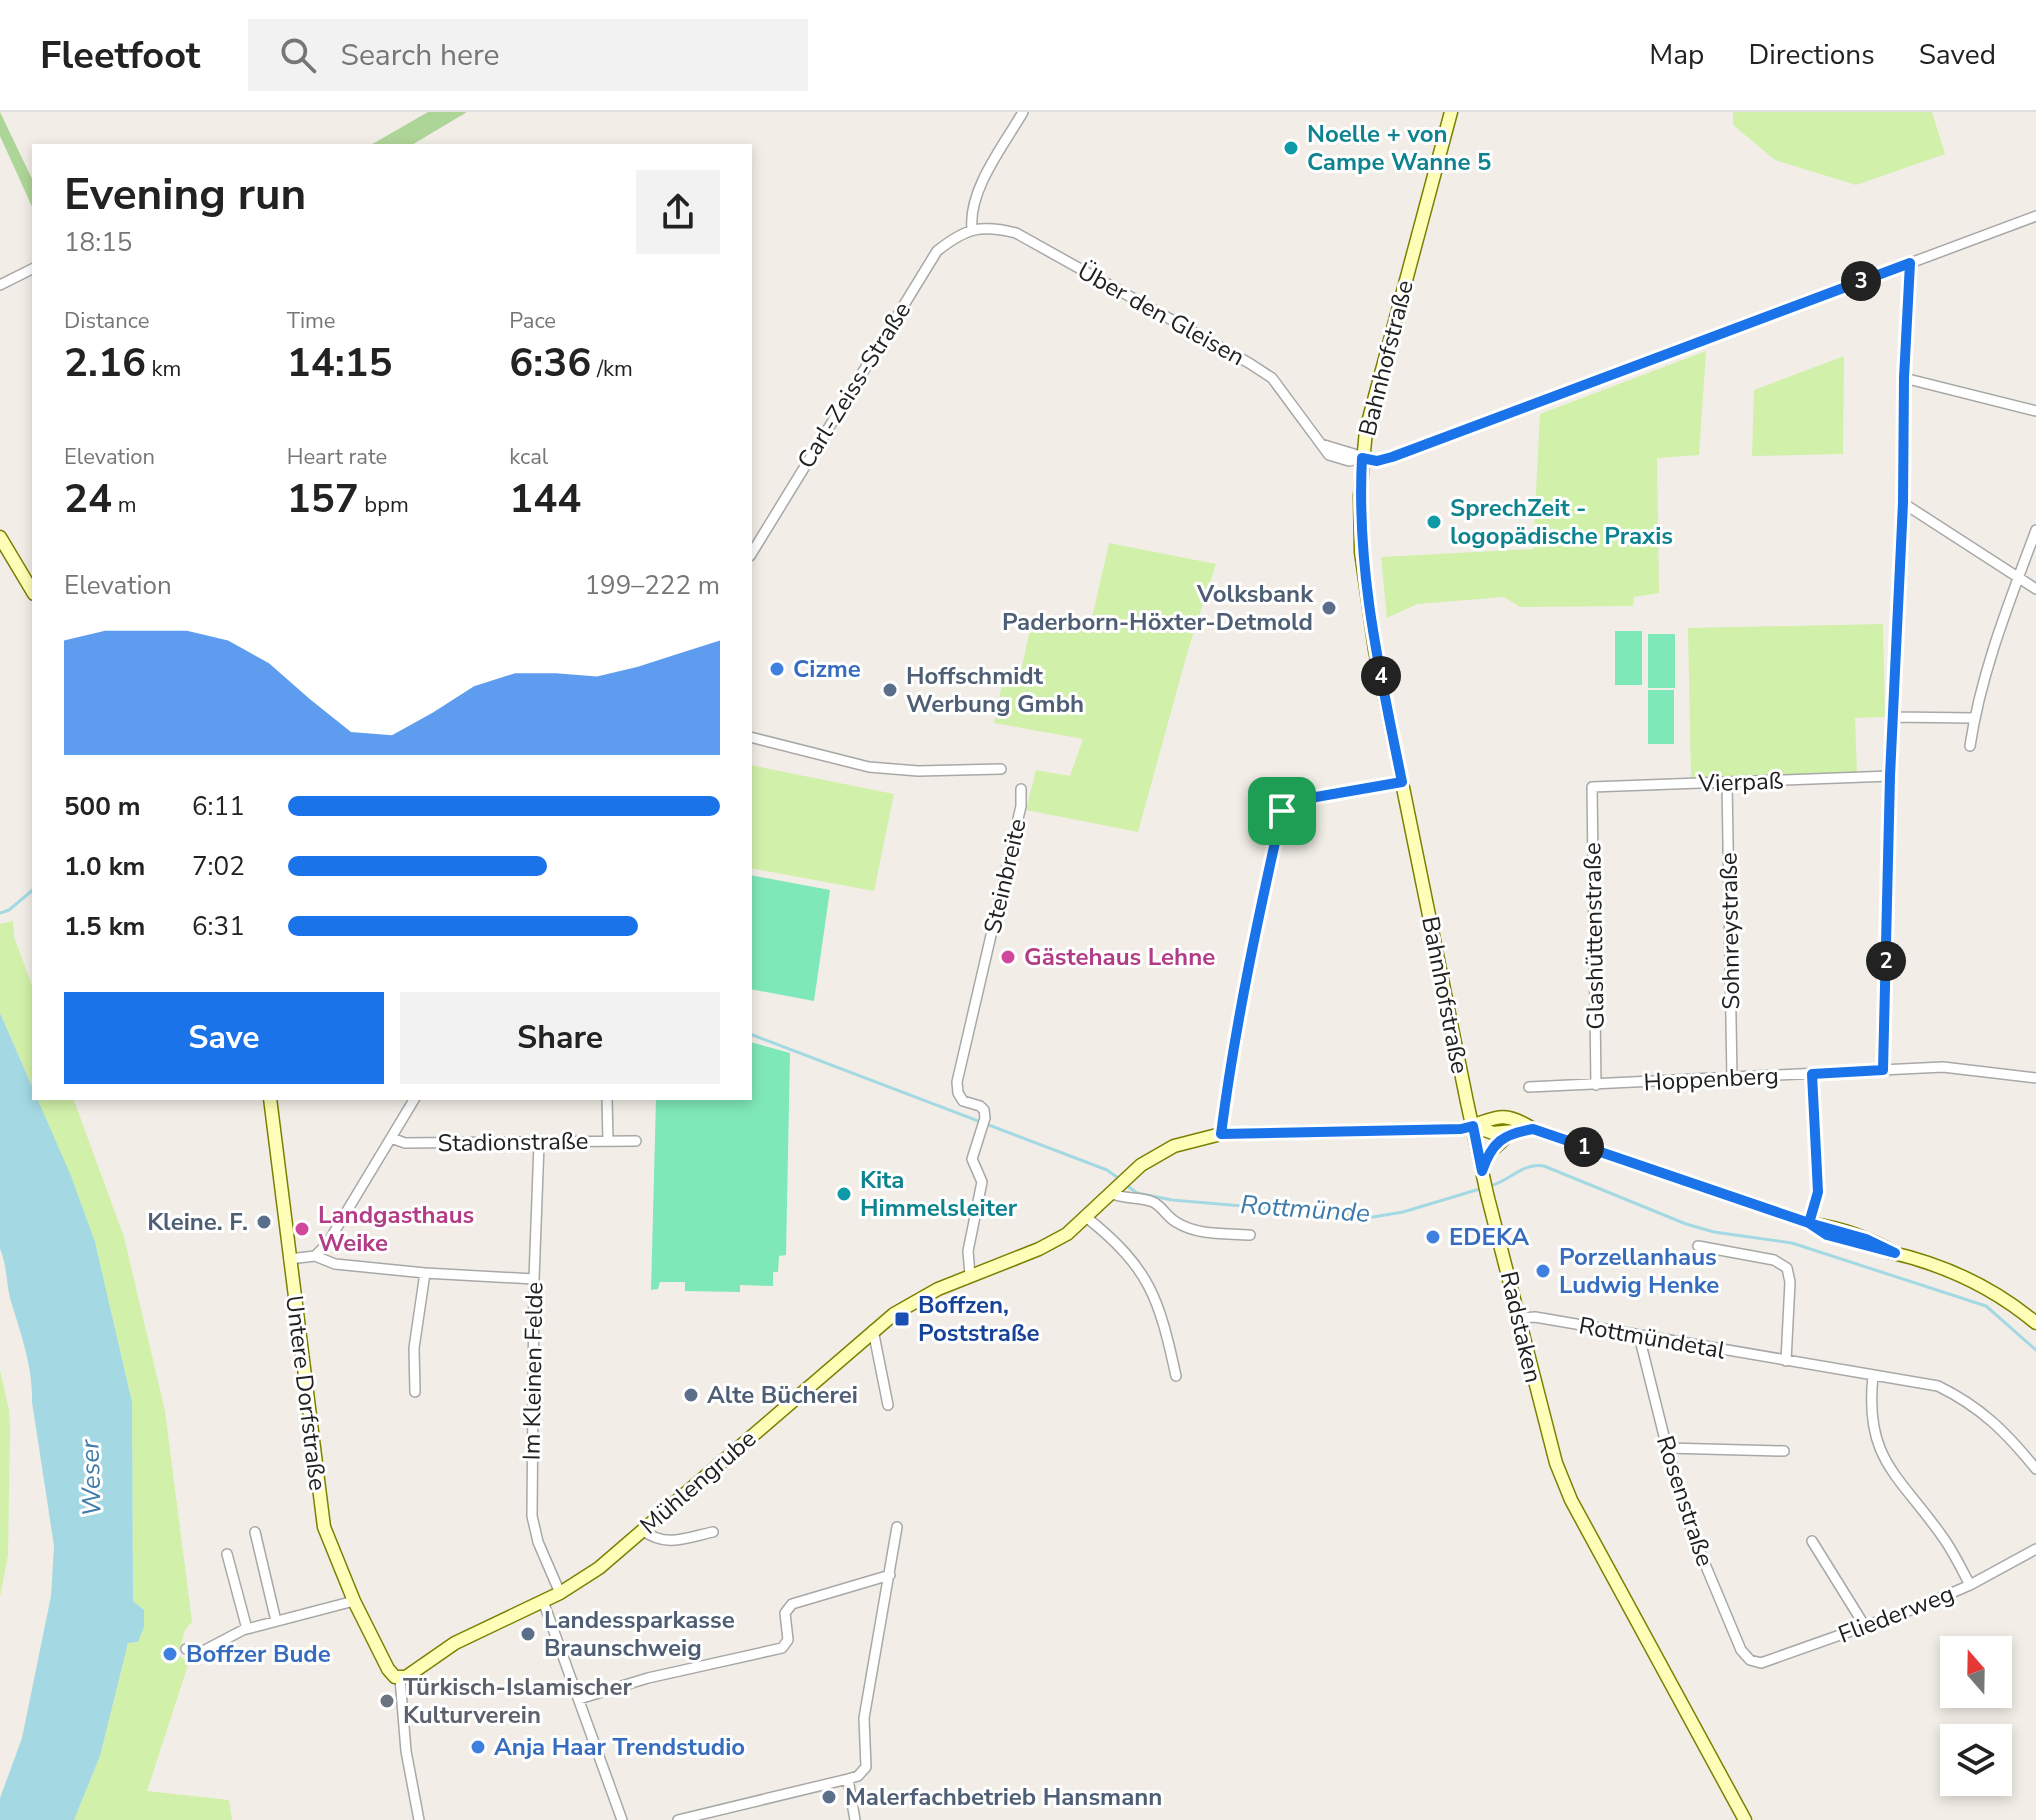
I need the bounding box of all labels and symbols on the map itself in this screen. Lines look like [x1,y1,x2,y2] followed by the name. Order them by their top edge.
[1307,118,1491,178] place label: Noelle + von Campe Wanne 5
[1282,139,1300,157] marker: Noelle + von Campe Wanne 5
[1072,255,1250,373] street label: Über den Gleisen
[1841,261,1881,301] pin: 3
[1351,277,1421,439] street label: Bahnhofstraße
[790,296,918,474] street label: Carl-Zeiss-Straße
[1450,492,1673,552] place label: SprechZeit - logopädische Praxis
[1425,513,1443,531] marker: SprechZeit - logopädische Praxis
[1002,578,1314,638] place label: Volksbank Paderborn-Höxter-Detmold
[1320,599,1338,617] marker: Volksbank Paderborn-Höxter-Detmold
[793,653,861,685] place label: Cizme
[1361,656,1401,696] pin: 4
[768,660,786,678] marker: Cizme
[906,660,1084,720] place label: Hoffschmidt Werbung Gmbh
[881,681,899,699] marker: Hoffschmidt Werbung Gmbh
[1697,765,1784,800] street label: Vierpaß
[1248,777,1316,845] pin
[976,816,1034,936] street label: Steinbreite
[1576,842,1612,1030] street label: Glashüttenstraße
[1713,852,1747,1010] street label: Sohnreystraße
[1414,914,1476,1076] street label: Bahnhofstraße
[1024,941,1215,973] place label: Gästehaus Lehne
[1866,941,1906,981] pin: 2
[999,948,1017,966] marker: Gästehaus Lehne
[1643,1059,1779,1099] street label: Hoppenberg
[437,1125,589,1159] street label: Stadionstraße
[1564,1127,1604,1167] pin: 1
[860,1164,1018,1224] place label: Kita Himmelsleiter
[835,1185,853,1203] marker: Kita Himmelsleiter
[1239,1187,1371,1231] water label: Rottmünde
[318,1199,474,1259] place label: Landgasthaus Weike
[147,1206,248,1238] place label: Kleine. F.
[255,1213,273,1231] marker: Kleine. F.
[293,1220,311,1238] marker: Landgasthaus Weike
[1449,1221,1529,1253] place label: EDEKA
[1424,1228,1442,1246] marker: EDEKA
[1559,1241,1719,1301] place label: Porzellanhaus Ludwig Henke
[1534,1262,1552,1280] marker: Porzellanhaus Ludwig Henke
[1493,1268,1549,1386] street label: Radstaken
[515,1281,551,1461] street label: Im Kleinen Felde
[918,1289,1040,1349] place label: Boffzen, Poststraße
[278,1294,334,1492] street label: Untere Dorfstraße
[1576,1309,1728,1367] street label: Rottmündetal
[893,1310,911,1328] marker: Boffzen, Poststraße
[707,1379,858,1411] place label: Alte Bücherei
[682,1386,700,1404] marker: Alte Bücherei
[633,1423,763,1541] street label: Mühlengrube
[1649,1432,1721,1570] street label: Rosenstraße
[72,1438,110,1517] water label: Weser
[1834,1577,1958,1651] street label: Fliederweg
[544,1604,735,1664] place label: Landessparkasse Braunschweig
[519,1625,537,1643] marker: Landessparkasse Braunschweig
[1940,1636,2012,1708] north arrow
[186,1638,331,1670] place label: Boffzer Bude
[161,1645,179,1663] marker: Boffzer Bude
[403,1671,632,1731] place label: Türkisch-Islamischer Kulturverein
[378,1692,396,1710] marker: Türkisch-Islamischer Kulturverein
[494,1731,745,1763] place label: Anja Haar Trendstudio
[469,1738,487,1756] marker: Anja Haar Trendstudio
[845,1781,1162,1813] place label: Malerfachbetrieb Hansmann
[820,1788,838,1806] marker: Malerfachbetrieb Hansmann

